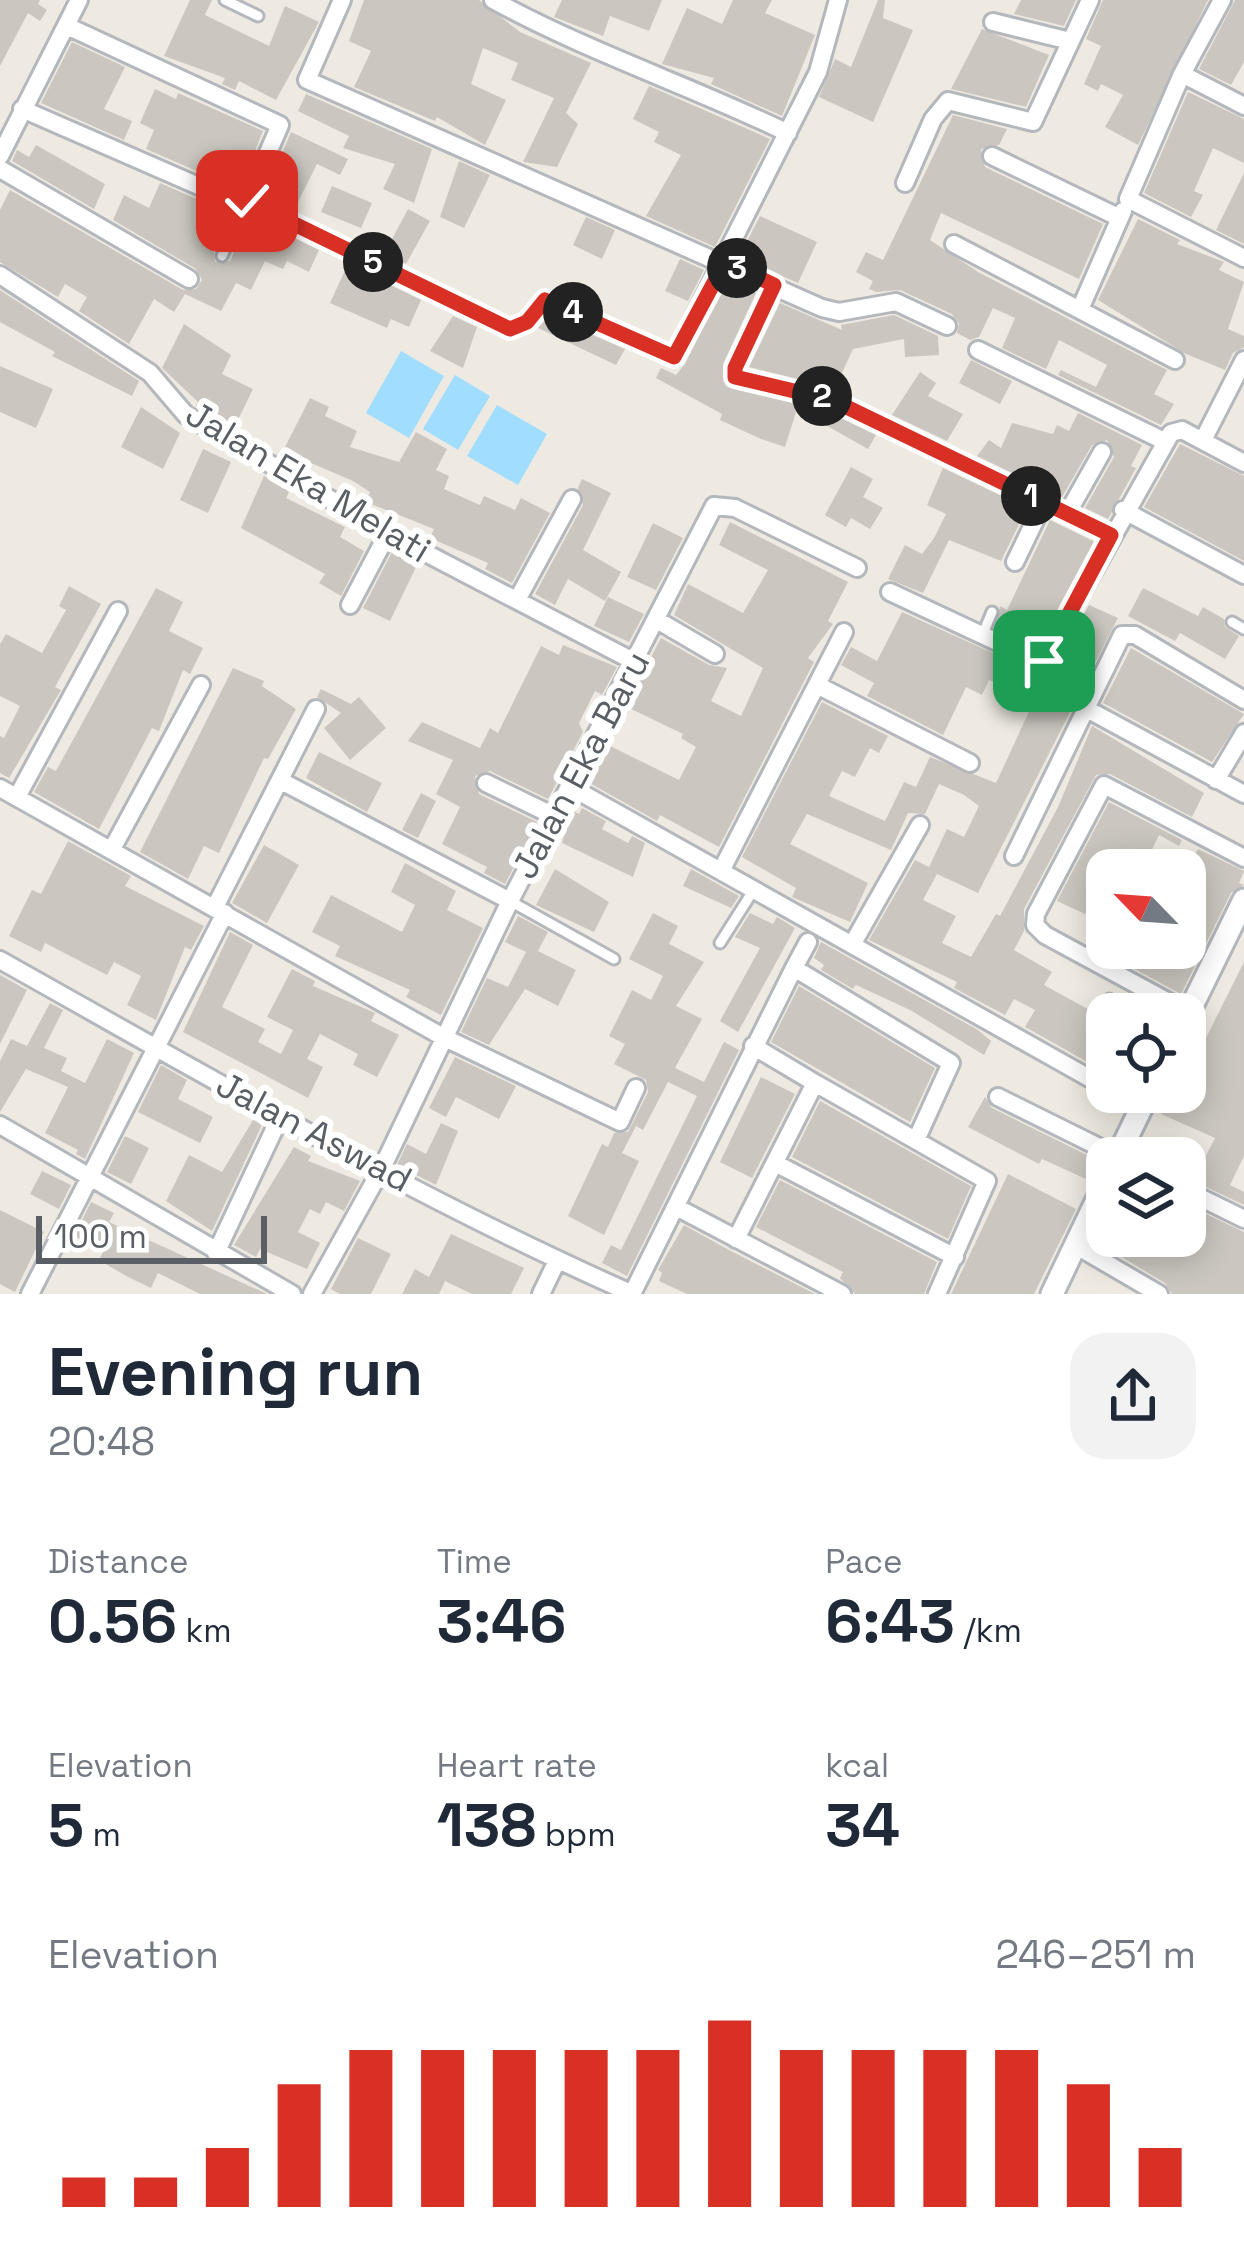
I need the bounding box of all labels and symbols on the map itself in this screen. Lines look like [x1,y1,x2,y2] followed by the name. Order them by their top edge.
[196,150,298,252] pin
[343,232,403,292] pin: 5
[707,238,767,298] pin: 3
[543,282,603,342] pin: 4
[792,366,852,426] pin: 2
[177,391,439,573] street label: Jalan Eka Melati
[1001,466,1061,526] pin: 1
[993,610,1095,712] pin
[502,643,660,887] street label: Jalan Eka Baru
[1086,849,1206,969] north arrow
[208,1061,420,1203] street label: Jalan Aswad
[36,1210,267,1263] scale bar

